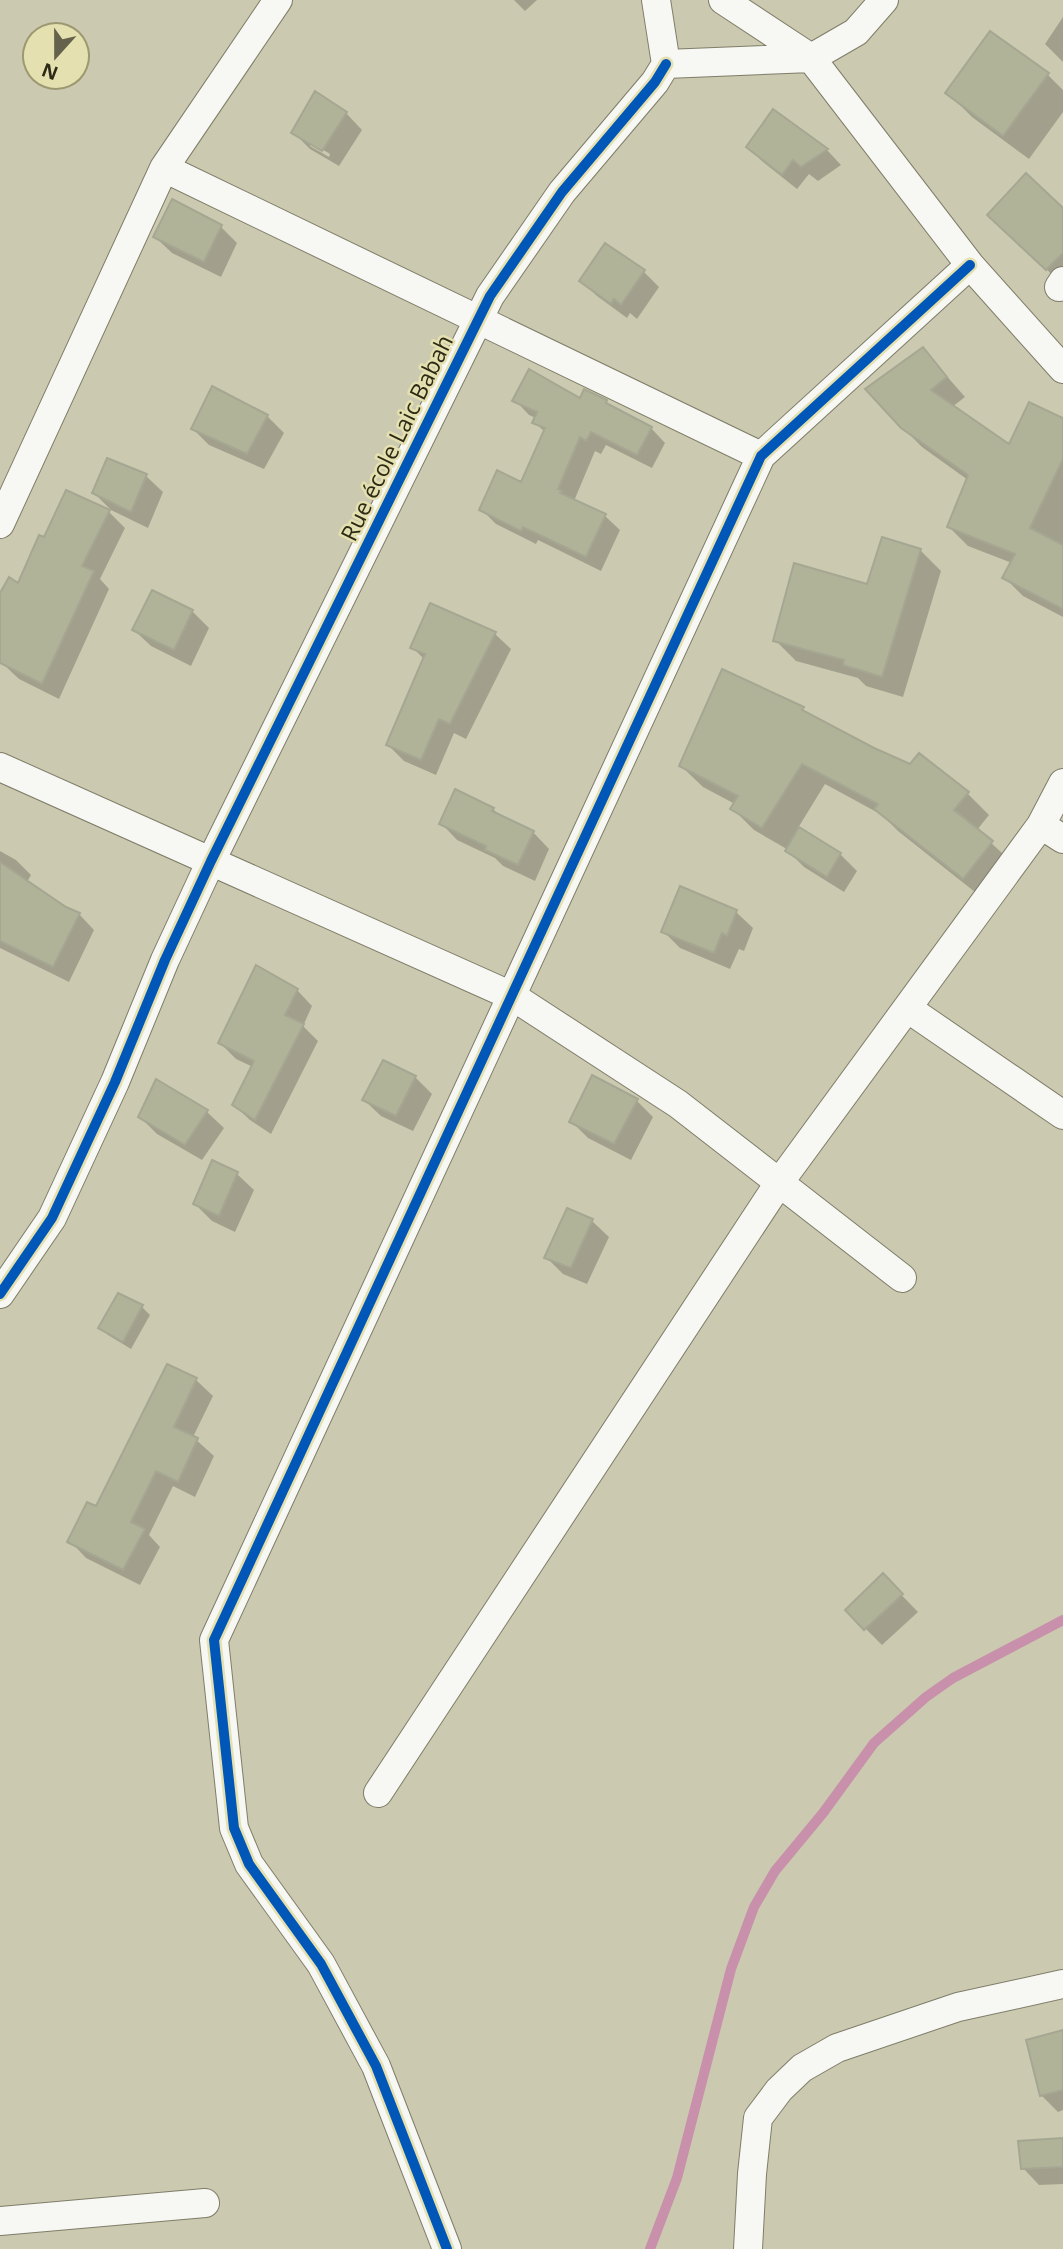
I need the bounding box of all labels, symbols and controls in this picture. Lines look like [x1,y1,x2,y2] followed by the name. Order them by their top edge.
[21,21,91,91] north arrow
[38,57,62,87] text: N
[332,329,460,546] street label: Rue école Laic Babah

